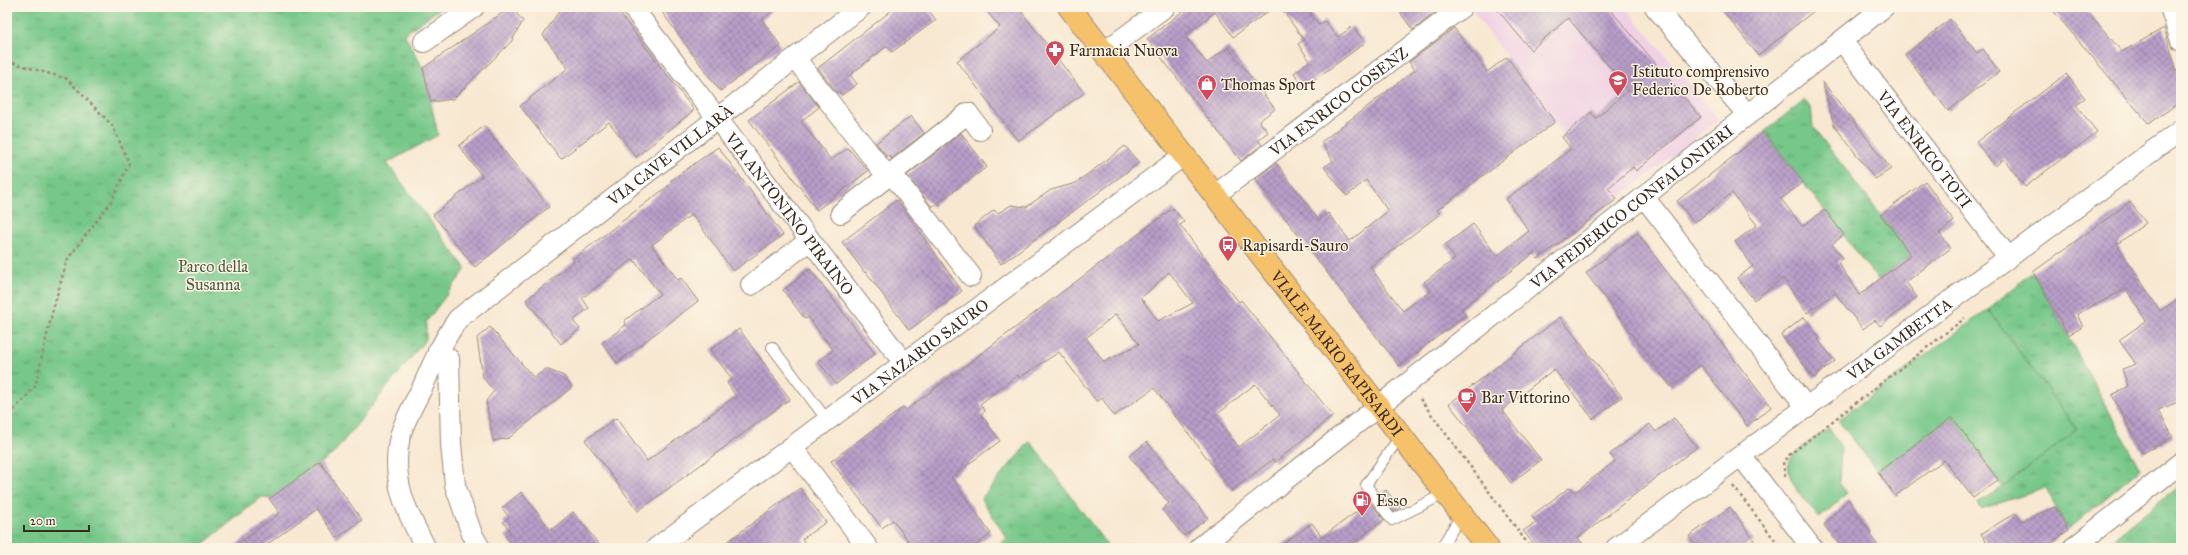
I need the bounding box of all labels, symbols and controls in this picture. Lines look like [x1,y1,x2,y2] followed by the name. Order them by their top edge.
[1044,39,1066,67] pharmacy icon: Farmacia Nuova
[1069,41,1178,60] place label: Farmacia Nuova
[1265,43,1412,161] street label: VIA ENRICO COSENZ
[1632,62,1769,99] place label: Istituto comprensivo Federico De Roberto
[1607,69,1629,97] school or university icon: Istituto comprensivo Federico De Roberto
[1196,73,1218,101] shop icon: Thomas Sport
[1221,75,1316,94] place label: Thomas Sport
[1873,86,1976,212] street label: VIA ENRICO TOTI
[603,100,737,210] street label: VIA CAVE VILLARÀ
[1526,121,1737,293] street label: VIA FEDERICO CONFALONIERI
[721,128,858,299] street label: VIA ANTONINO PIRAINO
[1217,234,1239,262] bus stop icon: Rapisardi-Sauro
[1242,236,1349,255] place label: Rapisardi-Sauro
[178,257,248,294] park label: Parco della Susanna
[1266,266,1407,441] street label: VIALE MARIO RAPISARDI
[1842,294,1956,385] street label: VIA GAMBETTA
[847,295,992,410] street label: VIA NAZARIO SAURO
[1456,386,1478,414] cafe icon: Bar Vittorino
[1481,388,1570,407] place label: Bar Vittorino
[1351,489,1373,517] fuel station icon: Esso
[1376,491,1407,510] place label: Esso
[24,507,89,533] scale bar
[30,514,56,528] text: 20 m

